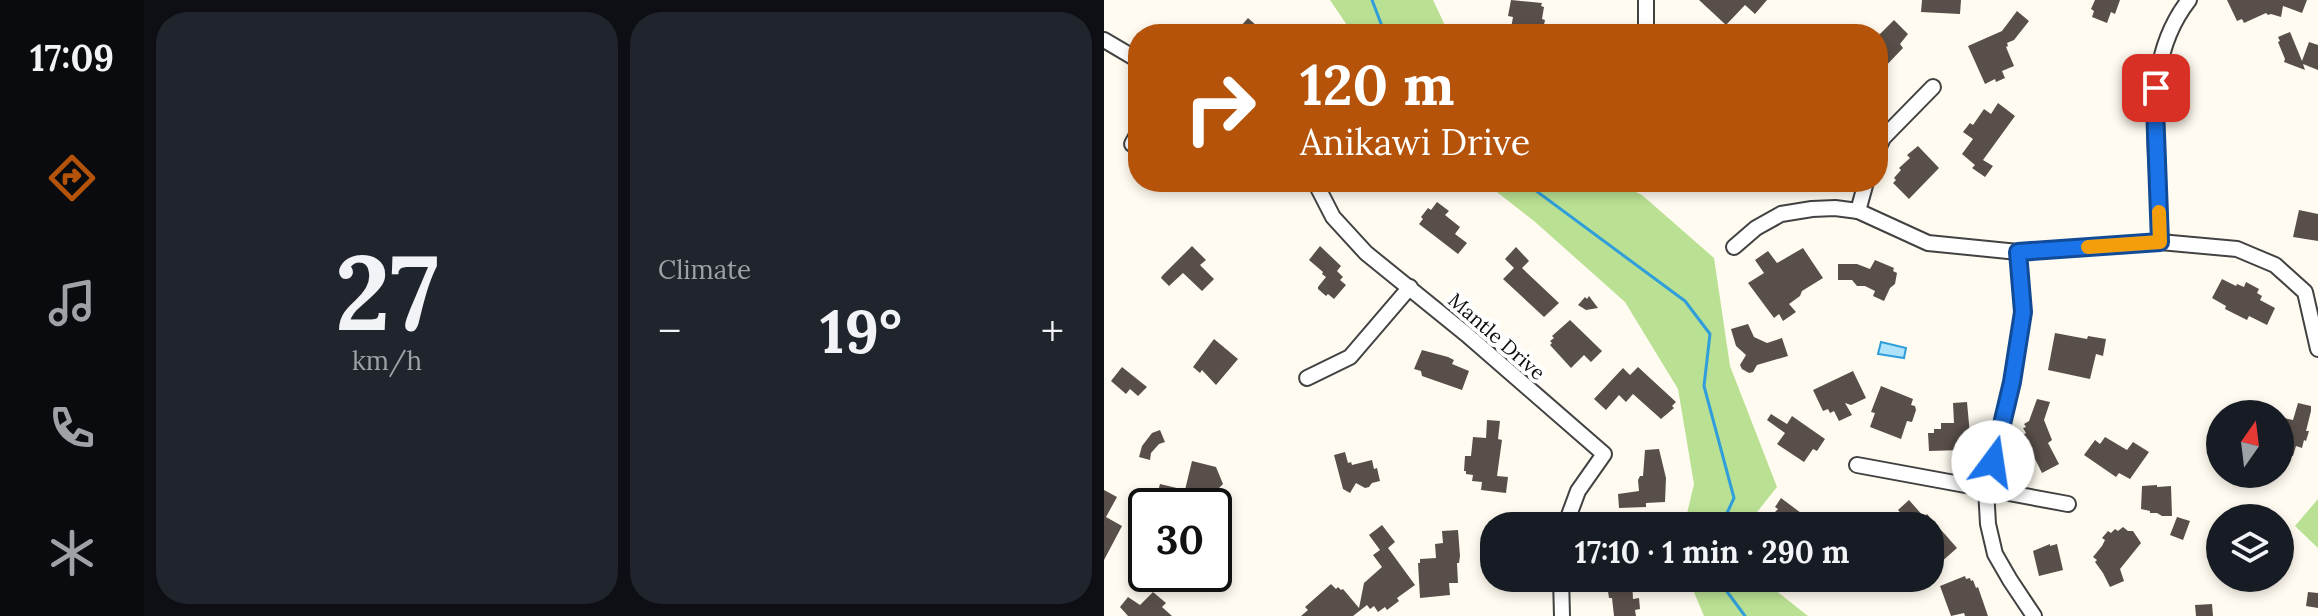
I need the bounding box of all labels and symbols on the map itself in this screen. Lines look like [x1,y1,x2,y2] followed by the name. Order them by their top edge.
[2122,54,2190,122] pin
[1444,287,1551,385] street label: Mantle Drive
[2206,400,2294,488] north arrow
[1951,420,2035,504] position arrow
[1128,488,1232,592] speed limit sign: 30

